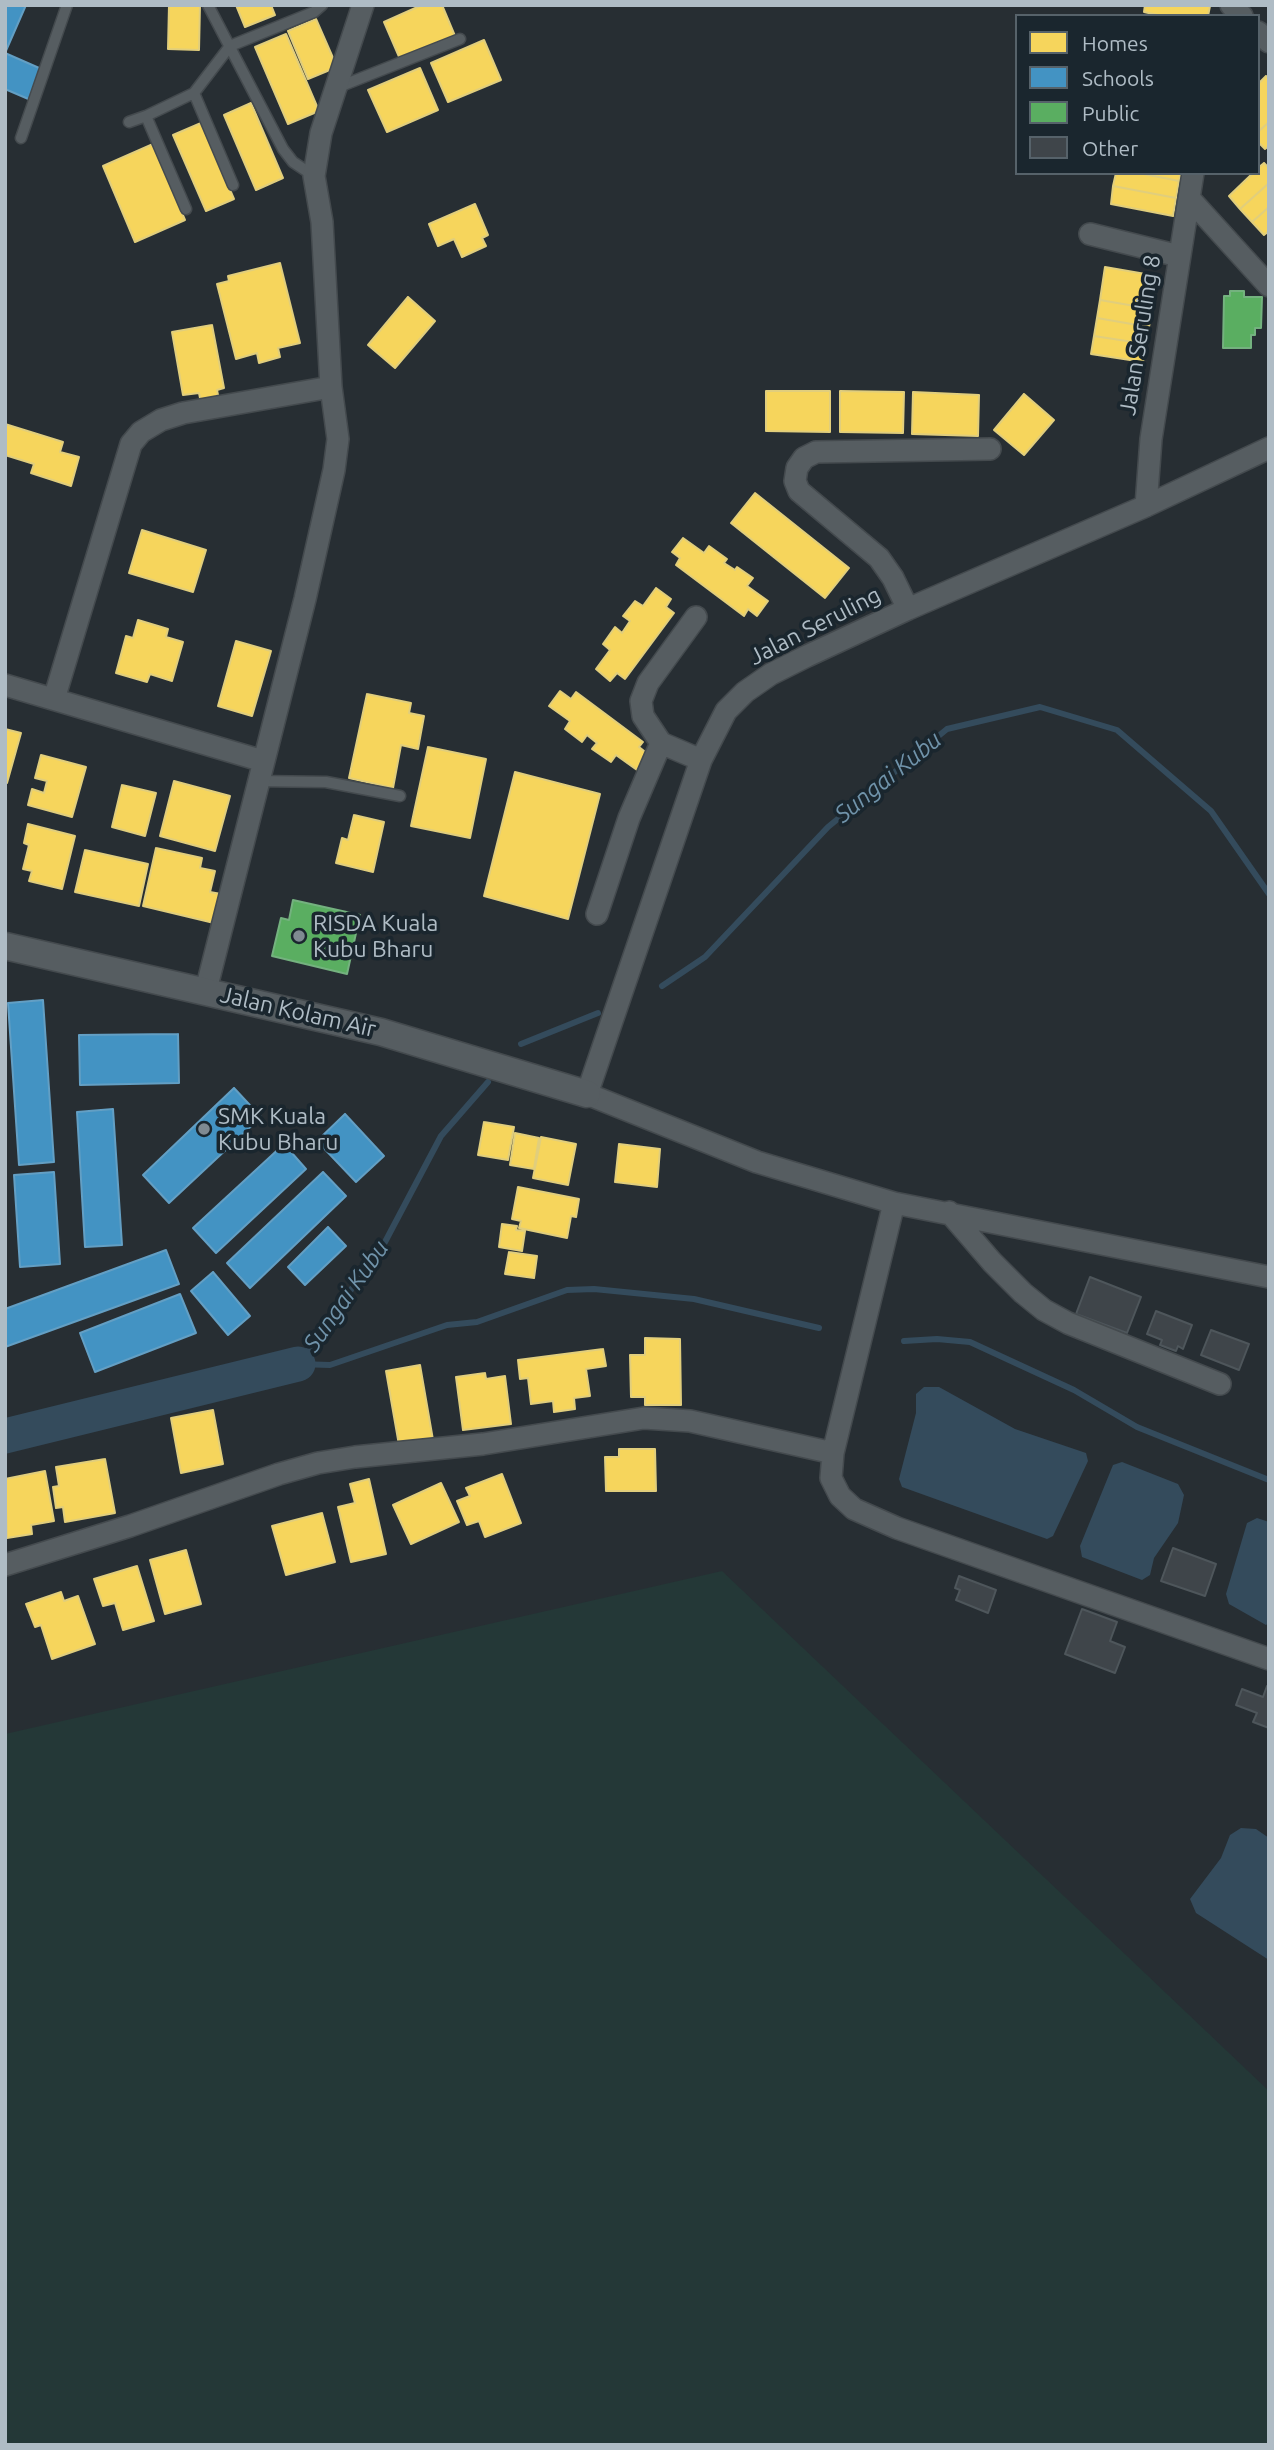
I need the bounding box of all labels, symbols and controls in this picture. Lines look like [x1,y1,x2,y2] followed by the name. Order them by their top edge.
[1015,14,1260,175] legend
[1082,31,1148,55] text: Homes
[1082,66,1154,90] text: Schools
[1082,101,1139,125] text: Public
[1082,136,1138,160] text: Other
[1114,253,1166,417] street label: Jalan Seruling 8
[745,581,885,671] street label: Jalan Seruling
[829,725,947,829] water label: Sungai Kubu
[313,909,438,963] place label: RISDA Kuala Kubu Bharu
[291,928,307,944] marker: RISDA Kuala Kubu Bharu
[218,981,378,1043] street label: Jalan Kolam Air
[218,1102,338,1156] place label: SMK Kuala Kubu Bharu
[196,1121,212,1137] marker: SMK Kuala Kubu Bharu
[297,1235,395,1357] water label: Sungai Kubu

